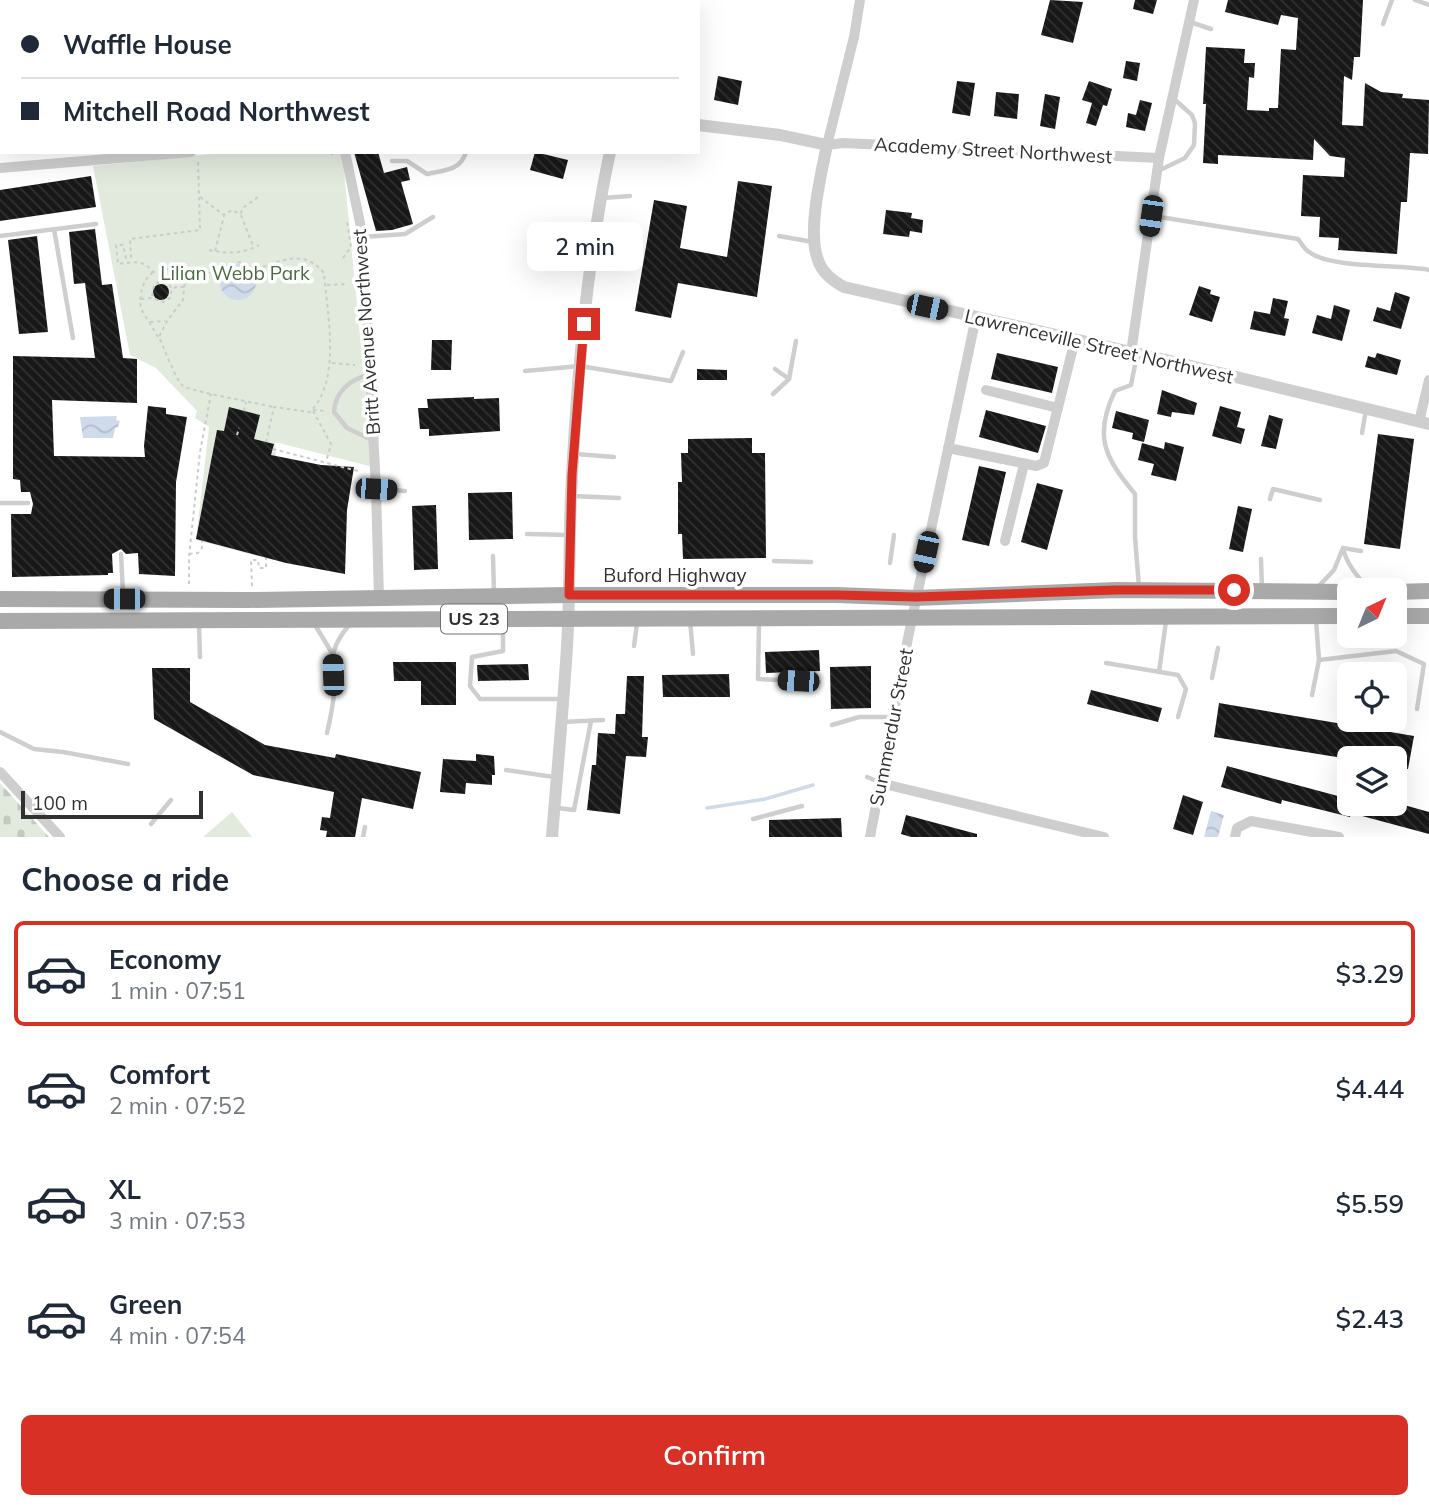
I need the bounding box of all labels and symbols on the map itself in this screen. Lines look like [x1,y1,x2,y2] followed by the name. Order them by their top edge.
[873,132,1113,168] street label: Academy Street Northwest
[1138,194,1165,238] car
[526,222,642,272] callout: 2 min
[347,228,385,436] street label: Britt Avenue Northwest
[160,261,310,285] park label: Lilian Webb Park
[905,292,950,322] car
[962,303,1236,389] street label: Lawrenceville Street Northwest
[568,308,600,340] route end
[355,477,398,501] car
[912,529,941,575] car
[603,563,747,587] street label: Buford Highway
[1218,574,1250,606] route start
[1337,578,1407,648] north arrow
[104,589,146,610] car
[441,604,507,634] road number: US 23
[864,646,918,808] street label: Summerdur Street
[322,654,345,696] car
[777,669,820,693] car
[21,788,203,820] scale bar

